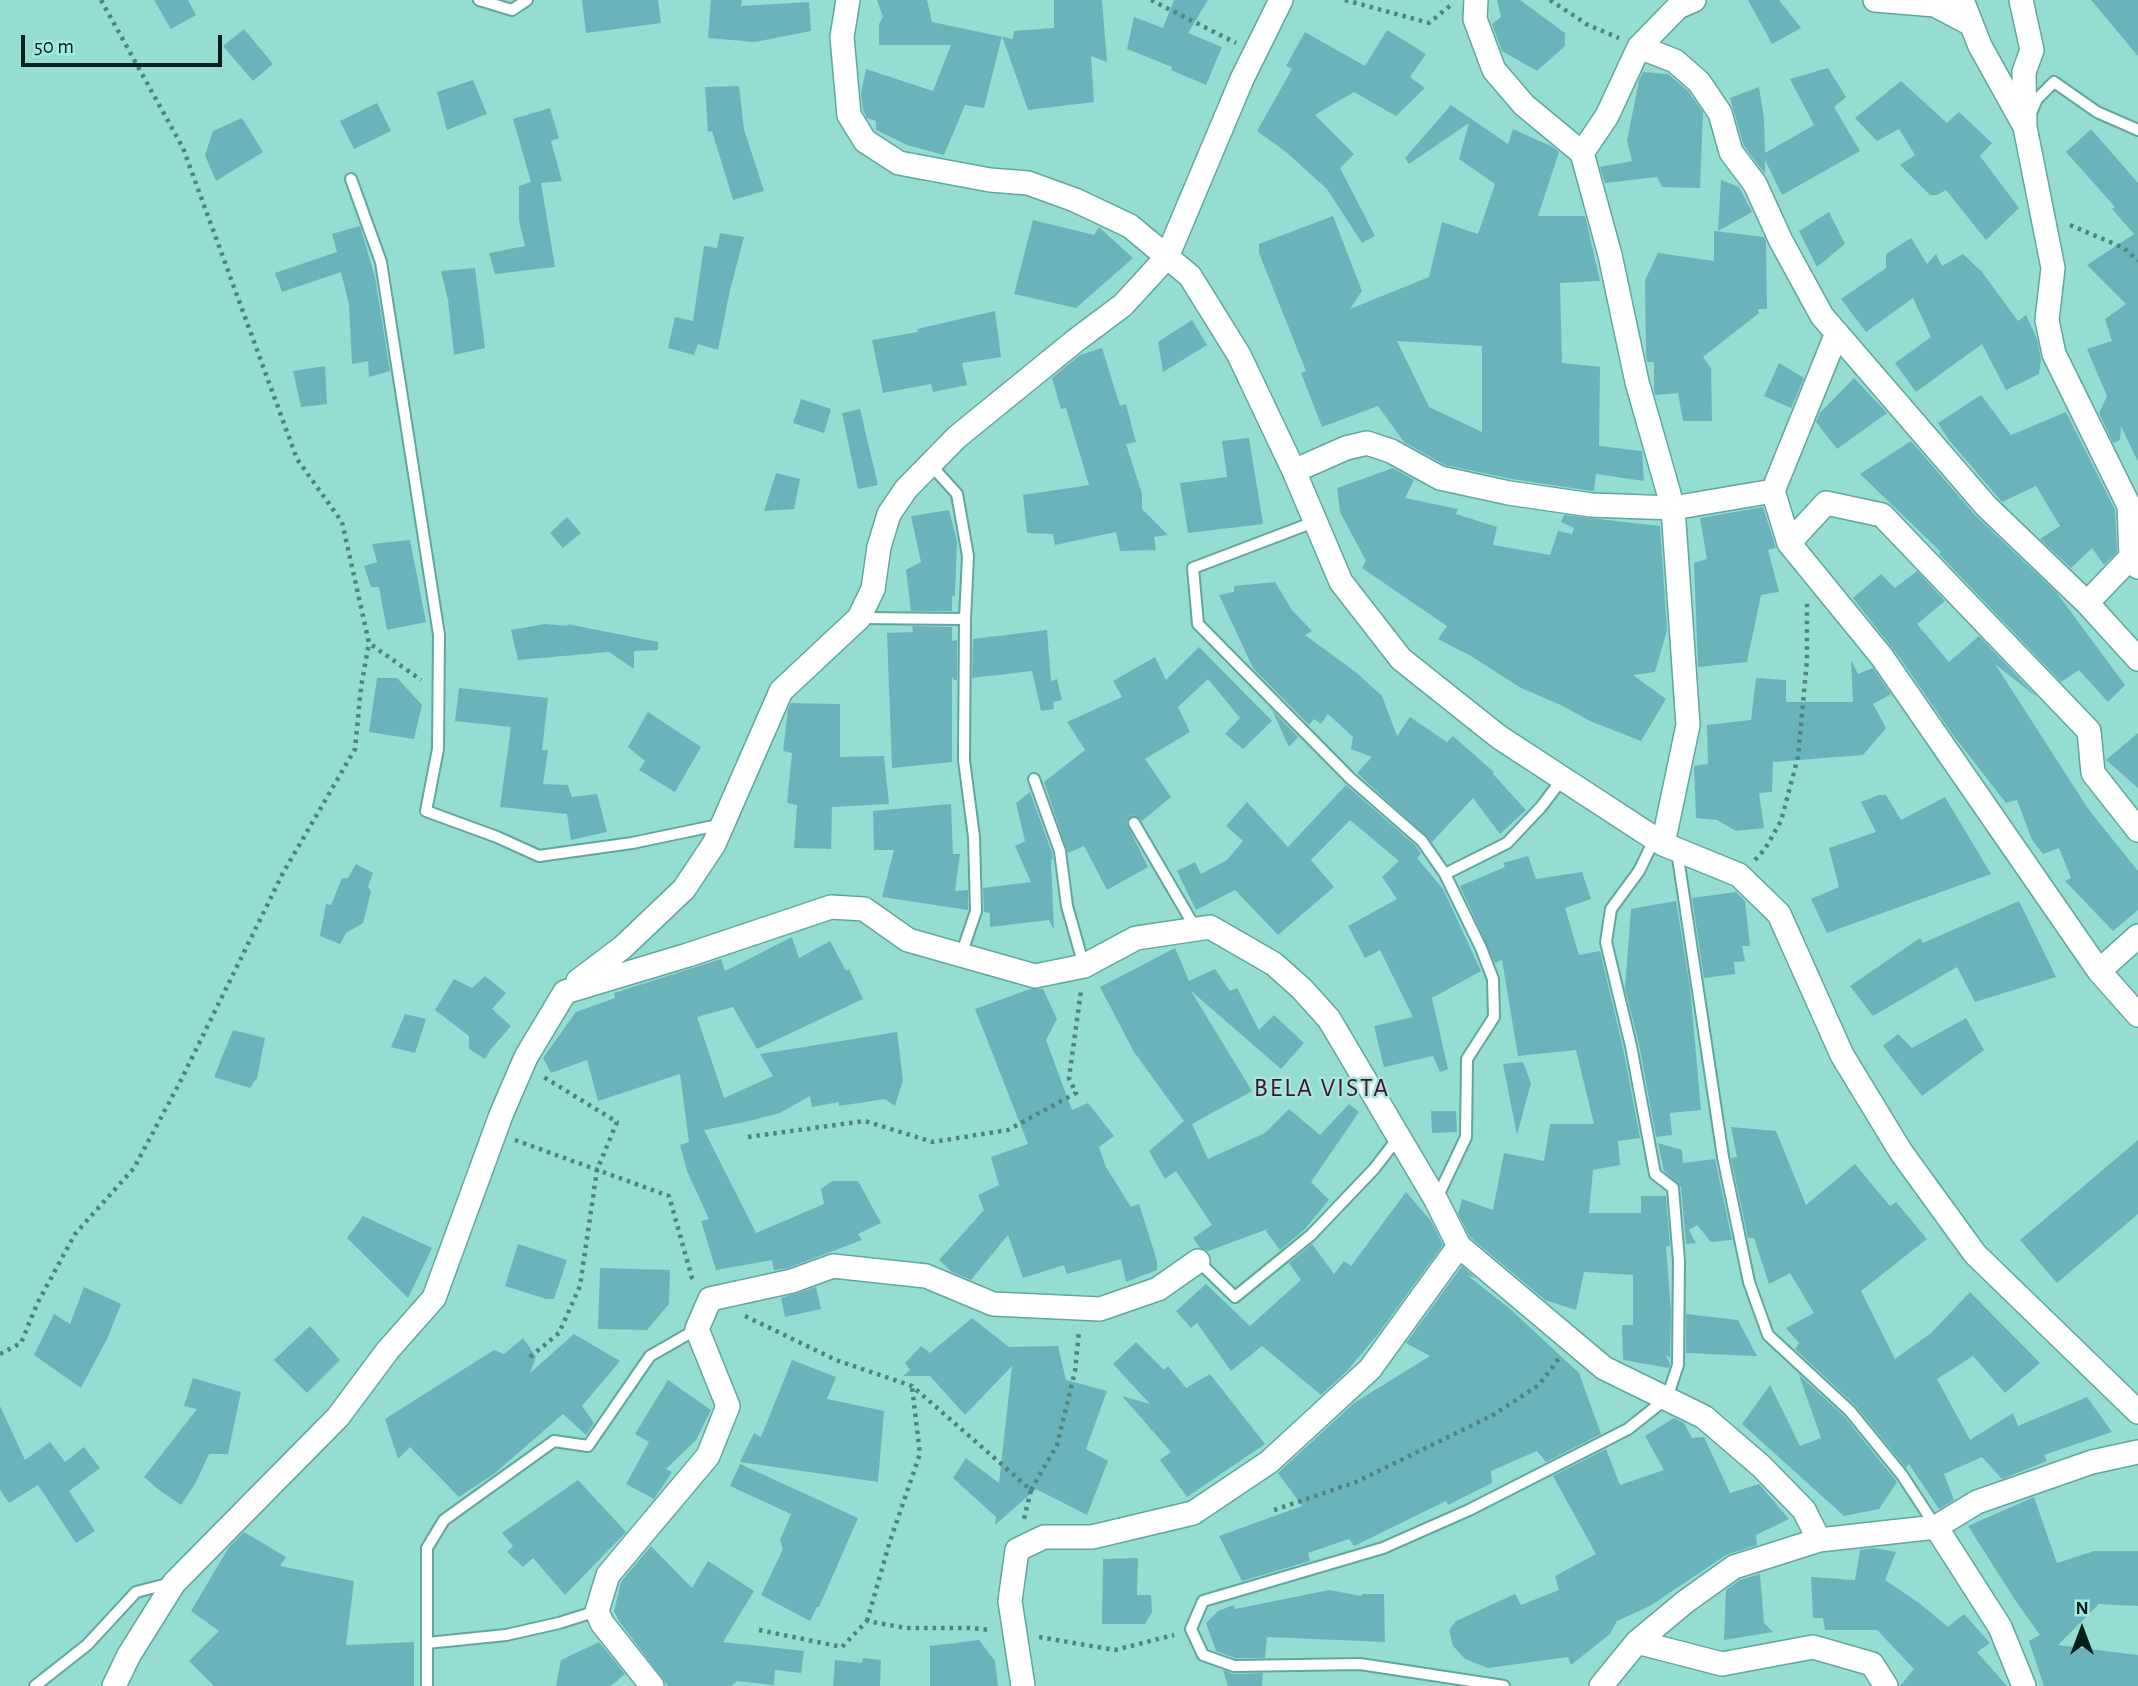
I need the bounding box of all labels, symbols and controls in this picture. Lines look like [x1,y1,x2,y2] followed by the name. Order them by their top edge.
[24,21,226,65] scale bar
[34,36,74,57] text: 50 m
[1255,1072,1389,1104] district label: BELA VISTA
[2047,1595,2117,1665] north arrow
[2075,1599,2089,1618] text: N

